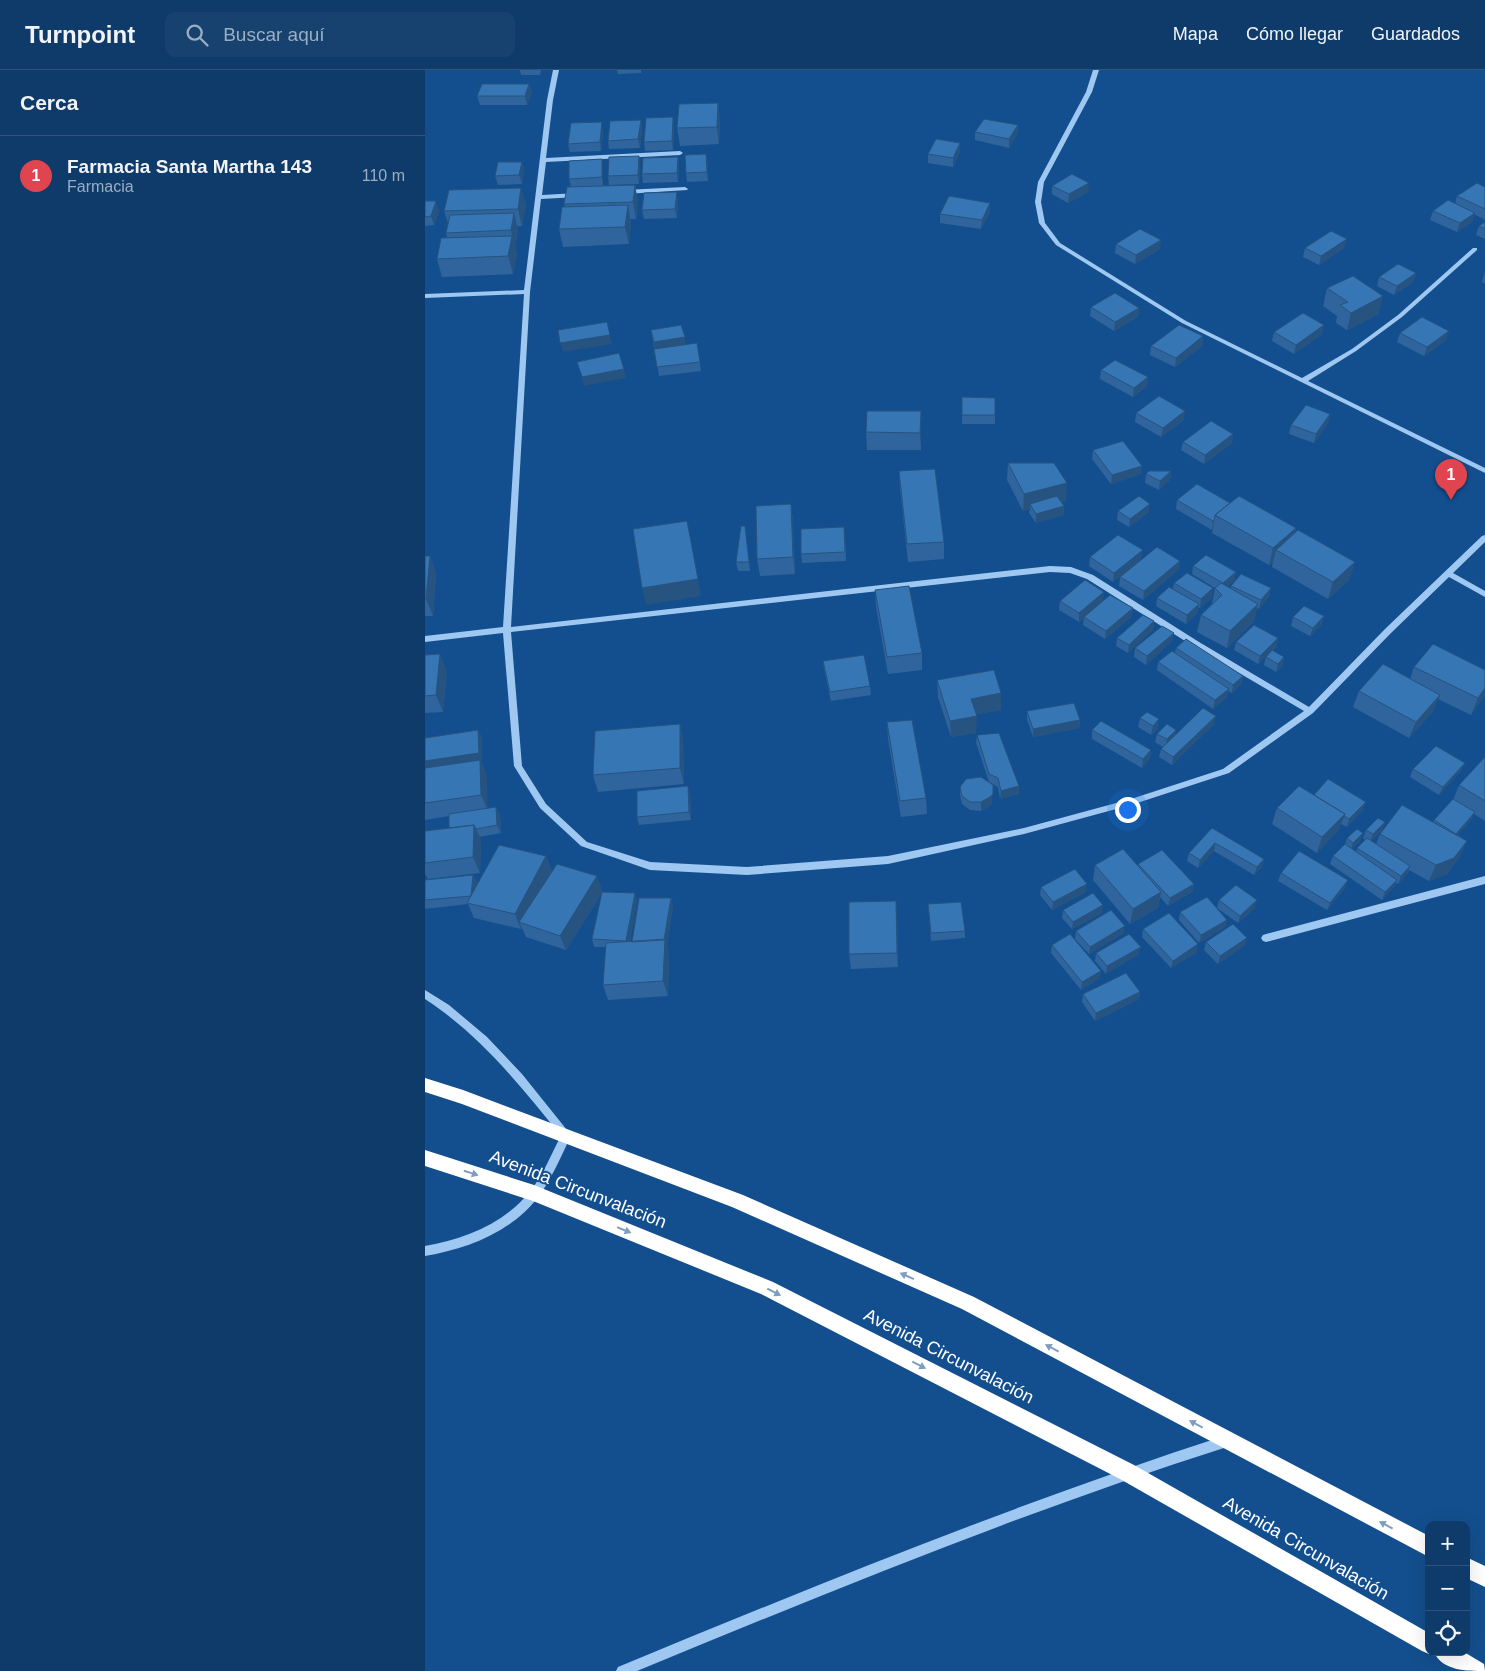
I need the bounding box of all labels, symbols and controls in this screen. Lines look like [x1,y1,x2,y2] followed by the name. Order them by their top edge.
[165,12,515,57] search box
[25,21,135,48] text: Turnpoint
[183,21,211,49] icon: search
[223,24,325,45] text: Buscar aquí
[1173,24,1218,44] text: Mapa
[1246,24,1343,44] text: Cómo llegar
[1371,24,1460,44] text: Guardados
[20,91,78,114] text: Cerca
[67,156,312,177] text: Farmacia Santa Martha 143
[32,167,40,184] text: 1
[362,167,405,184] text: 110 m
[67,178,134,195] text: Farmacia
[1435,459,1467,500] pin: 1
[1115,797,1141,823] your location
[487,1146,669,1232] street label: Avenida Circunvalación
[464,1170,479,1177] one-way arrow
[617,1226,631,1234] one-way arrow
[900,1271,914,1279] one-way arrow
[767,1288,781,1296] one-way arrow
[861,1304,1037,1408] street label: Avenida Circunvalación
[1045,1343,1059,1352] one-way arrow
[911,1361,926,1370] one-way arrow
[1188,1420,1203,1428] one-way arrow
[1220,1492,1392,1604] street label: Avenida Circunvalación
[1378,1521,1393,1529] one-way arrow
[1425,1521,1470,1656] map controls
[1425,1521,1470,1566] button: +
[1425,1566,1470,1611] button: −
[1425,1611,1470,1656] button: locate

